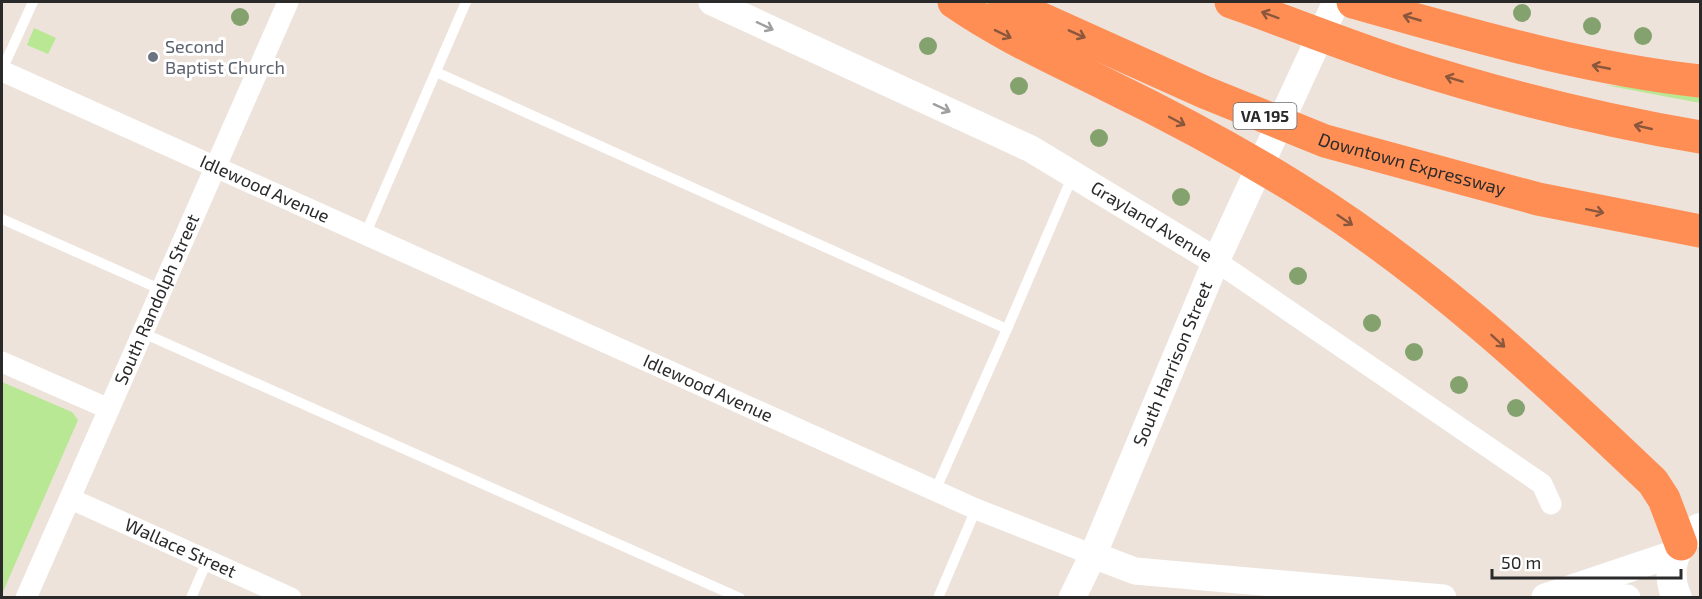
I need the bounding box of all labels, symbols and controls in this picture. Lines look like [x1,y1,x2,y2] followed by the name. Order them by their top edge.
[1261,9,1280,20] one-way arrow
[1403,12,1422,24] one-way arrow
[756,21,774,32] one-way arrow
[993,28,1011,40] one-way arrow
[1067,29,1085,40] one-way arrow
[165,35,285,78] place label: Second Baptist Church
[146,50,160,64] marker: Second Baptist Church
[1592,61,1611,72] one-way arrow
[1445,73,1464,84] one-way arrow
[933,102,951,114] one-way arrow
[1234,103,1296,129] road number: VA 195
[1168,116,1186,127] one-way arrow
[1634,120,1653,132] one-way arrow
[1315,127,1509,200] street label: Downtown Expressway
[197,150,333,227] street label: Idlewood Avenue
[1087,176,1217,266] street label: Grayland Avenue
[1584,206,1604,217] one-way arrow
[109,210,203,388] street label: South Randolph Street
[1336,214,1353,226] one-way arrow
[1128,278,1216,449] street label: South Harrison Street
[1490,334,1505,348] one-way arrow
[640,349,776,426] street label: Idlewood Avenue
[122,513,240,582] street label: Wallace Street
[1492,542,1681,580] scale bar
[1501,551,1541,573] text: 50 m

